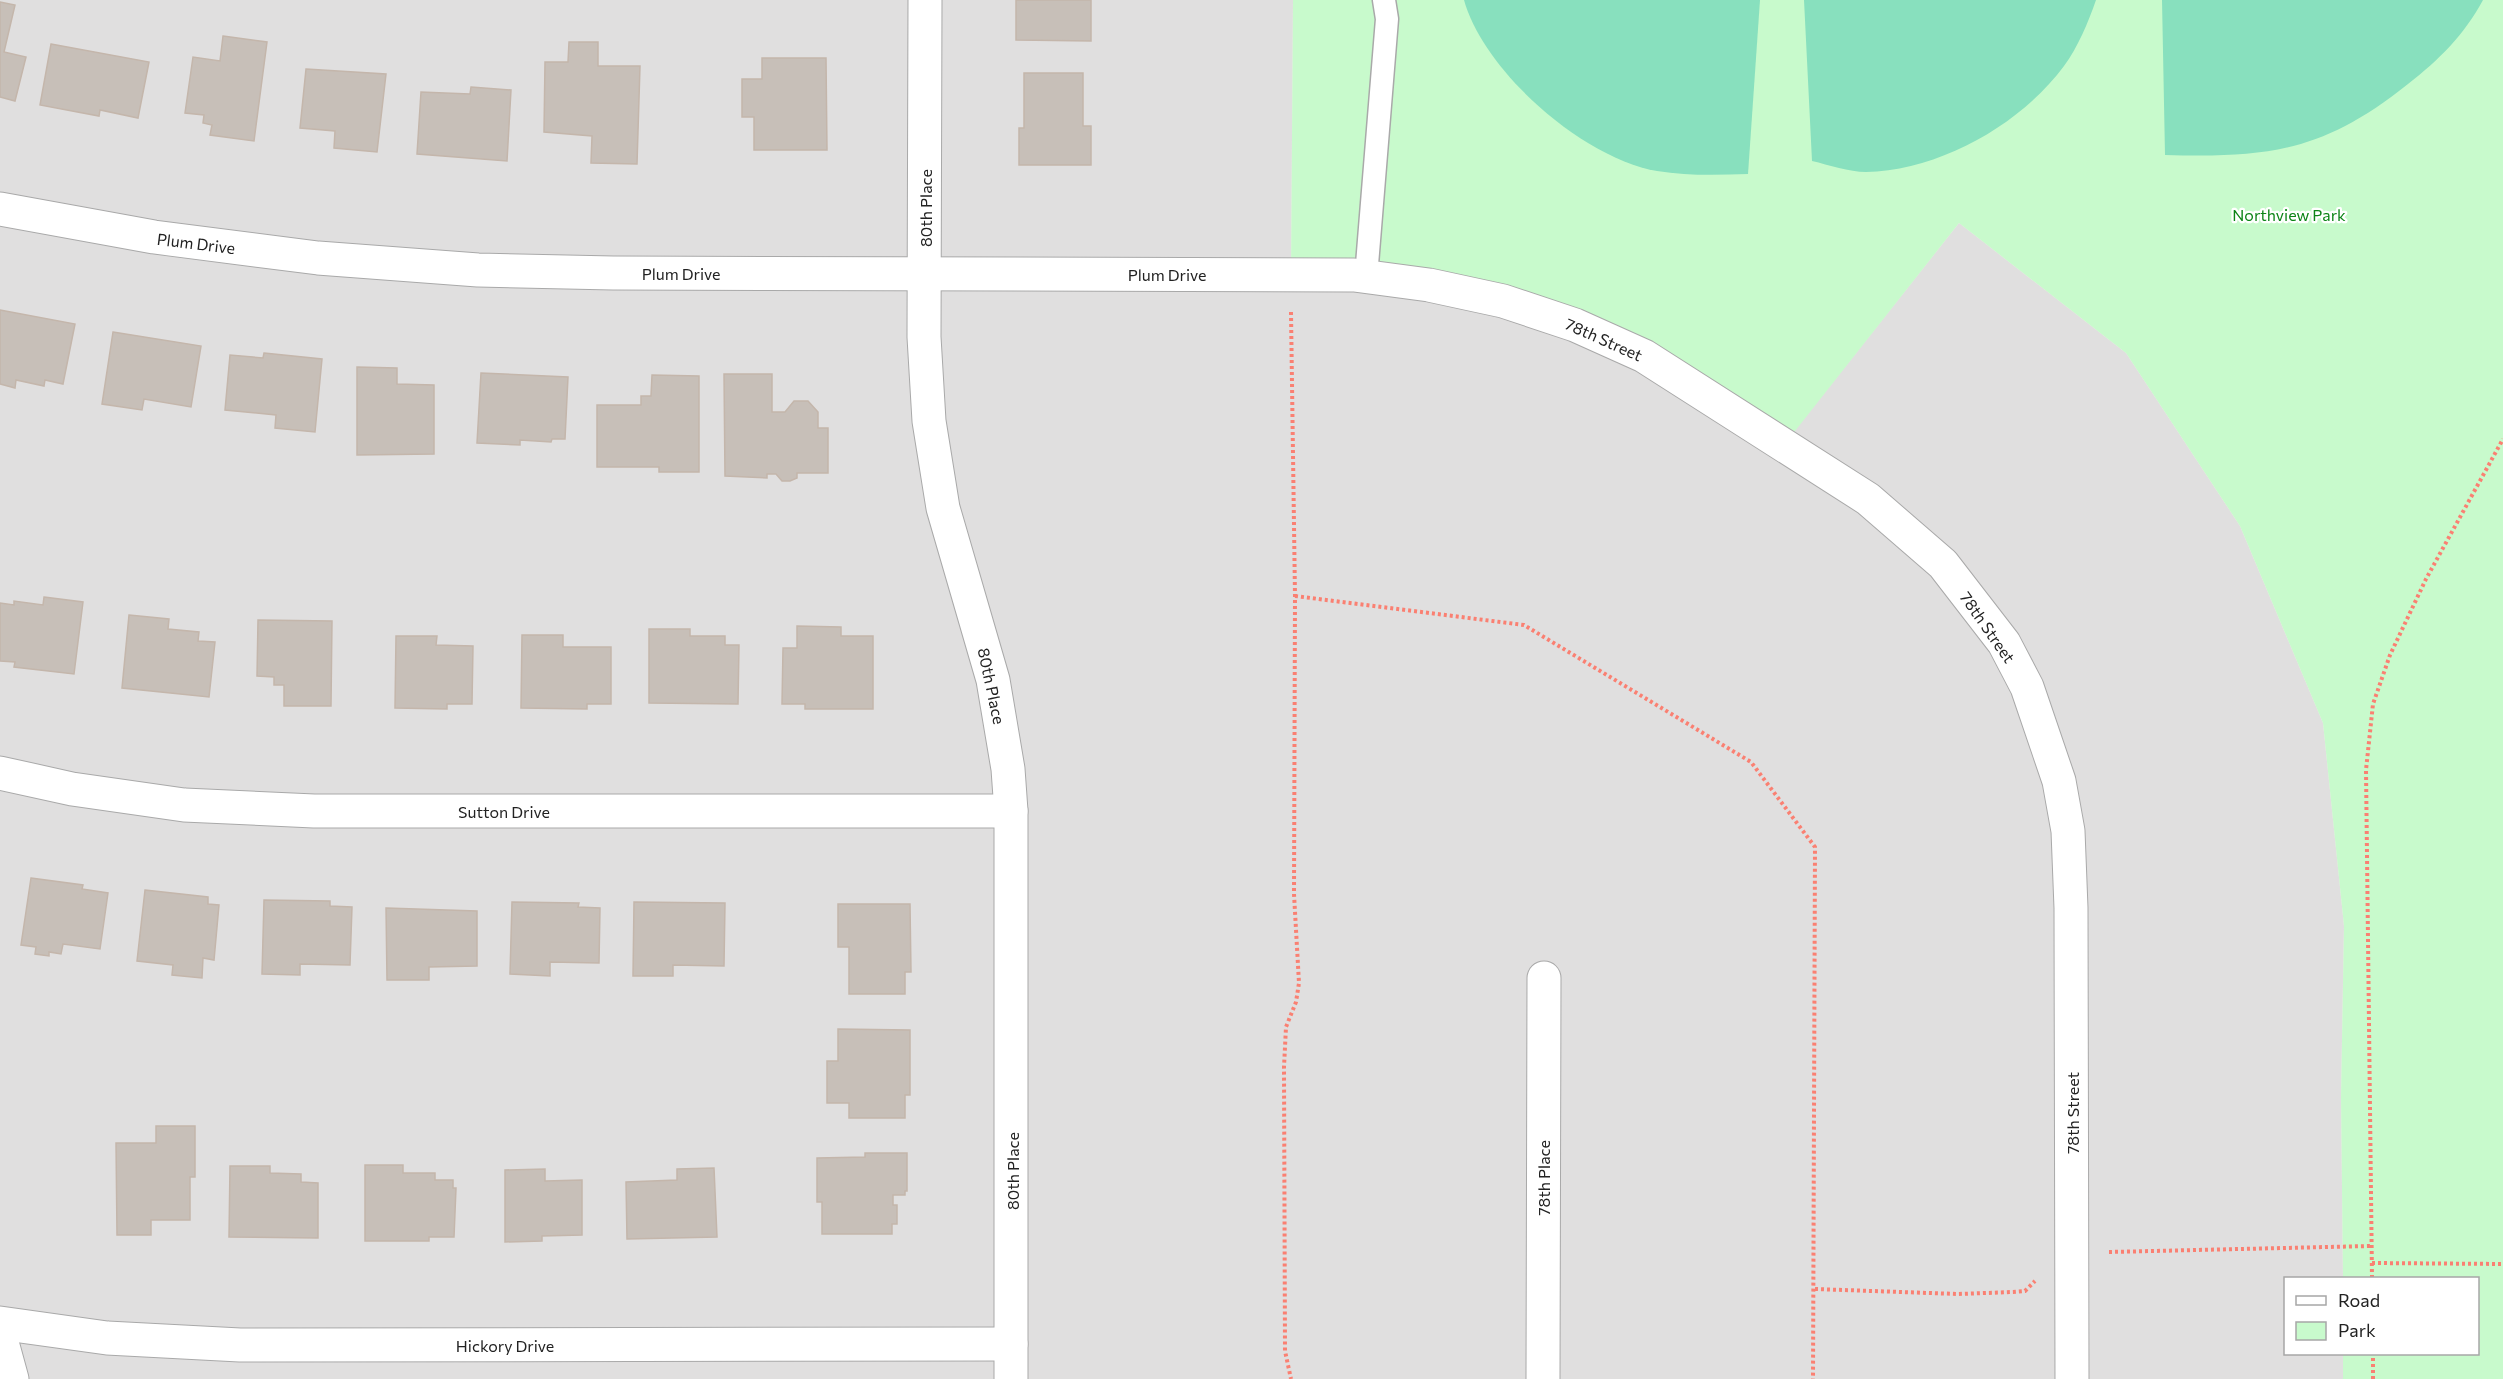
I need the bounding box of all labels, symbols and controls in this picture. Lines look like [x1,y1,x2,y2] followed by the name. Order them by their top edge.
[916,169,935,247] street label: 80th Place
[2232,205,2346,224] park label: Northview Park
[156,229,236,257] street label: Plum Drive
[642,264,720,283] street label: Plum Drive
[1128,265,1206,284] street label: Plum Drive
[1563,314,1646,365] street label: 78th Street
[1957,588,2020,666] street label: 78th Street
[975,646,1009,726] street label: 80th Place
[458,802,550,821] street label: Sutton Drive
[2063,1071,2082,1154] street label: 78th Street
[1003,1132,1022,1210] street label: 80th Place
[1534,1140,1553,1216] street label: 78th Place
[2284,1277,2479,1355] legend
[2338,1289,2380,1311] text: Road
[2338,1319,2376,1341] text: Park
[456,1336,554,1355] street label: Hickory Drive

